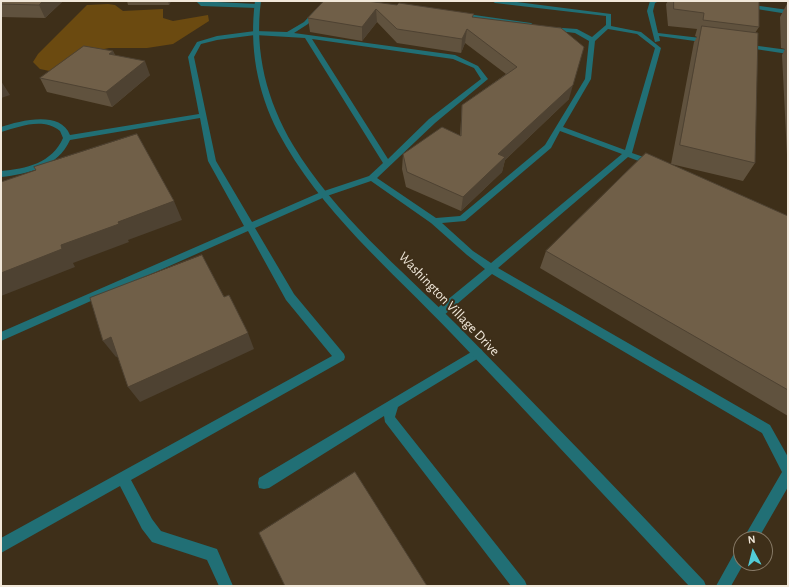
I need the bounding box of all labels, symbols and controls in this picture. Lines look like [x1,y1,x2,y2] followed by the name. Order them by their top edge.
[395,249,503,359] street label: Washington Village Drive
[733,531,773,571] north arrow
[747,534,756,546] text: N

